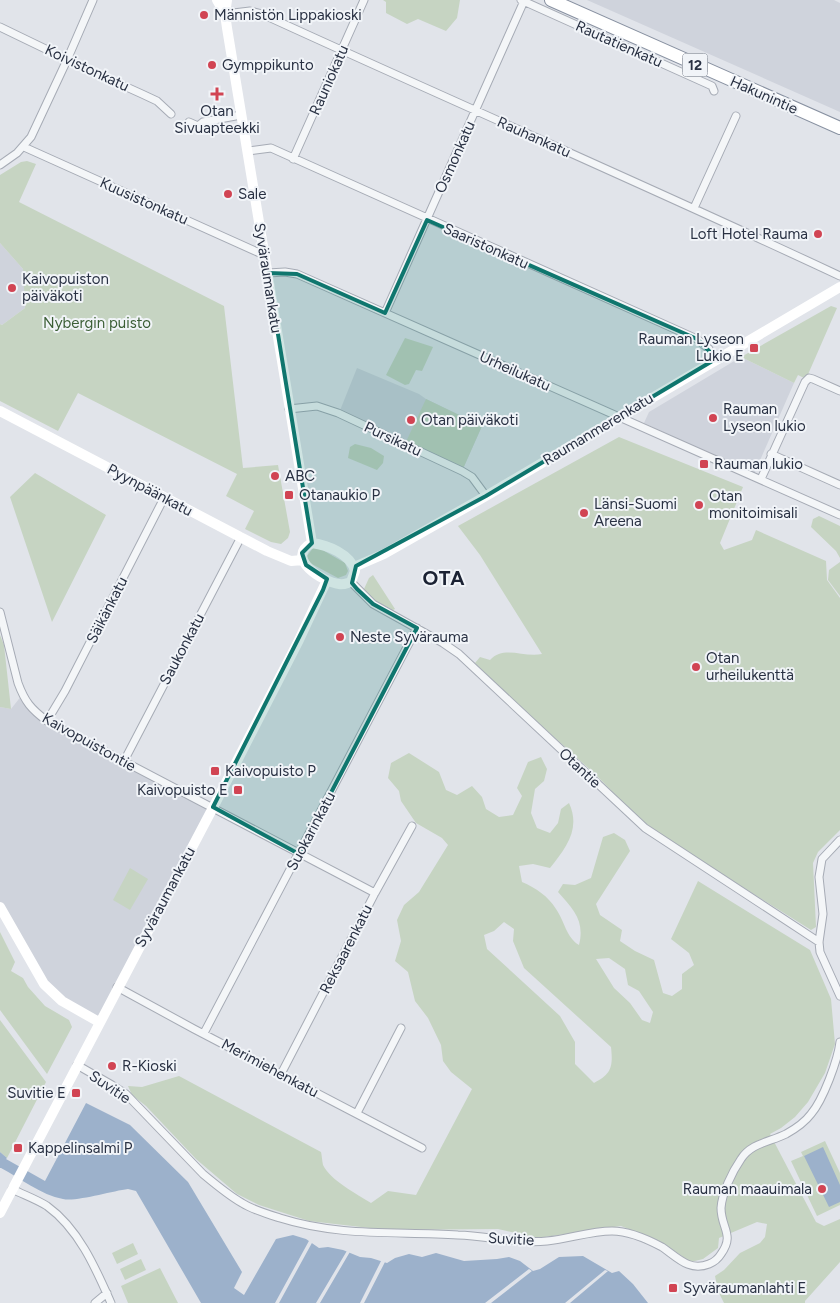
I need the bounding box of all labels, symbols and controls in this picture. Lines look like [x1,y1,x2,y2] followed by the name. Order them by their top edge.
[214,6,362,24] place label: Männistön Lippakioski
[198,9,210,21] marker: Männistön Lippakioski
[573,17,665,71] street label: Rautatienkatu
[42,41,132,95] street label: Koivistonkatu
[306,42,352,118] street label: Rauniokatu
[682,54,708,76] road number: 12
[222,56,314,74] place label: Gymppikunto
[206,59,218,71] marker: Gymppikunto
[727,72,801,118] street label: Hakunintie
[211,88,223,100] marker: Otan Sivuapteekki
[174,102,260,137] place label: Otan Sivuapteekki
[494,113,574,161] street label: Rauhankatu
[431,118,479,196] street label: Osmonkatu
[97,173,191,229] street label: Kuusistonkatu
[238,185,266,203] place label: Sale
[222,188,234,200] marker: Sale
[441,219,531,273] street label: Saaristonkatu
[250,222,286,334] street label: Syväraumankatu
[690,225,808,243] place label: Loft Hotel Rauma
[812,228,824,240] marker: Loft Hotel Rauma
[22,270,109,305] place label: Kaivopuiston päiväkoti
[6,282,18,294] marker: Kaivopuiston päiväkoti
[43,314,151,332] park label: Nybergin puisto
[638,330,744,365] place label: Rauman Lyseon Lukio E
[748,342,760,354] marker: Rauman Lyseon Lukio E
[477,347,553,395] street label: Urheilukatu
[540,389,656,469] street label: Raumanmerenkatu
[723,400,806,435] place label: Rauman Lyseon lukio
[421,411,518,429] place label: Otan päiväkoti
[707,412,719,424] marker: Rauman Lyseon lukio
[405,414,417,426] marker: Otan päiväkoti
[361,418,425,460] street label: Pursikatu
[714,455,803,473] place label: Rauman lukio
[698,458,710,470] marker: Rauman lukio
[104,460,196,520] street label: Pyynpäänkatu
[285,467,315,485] place label: ABC
[269,470,281,482] marker: ABC
[299,486,380,504] place label: Otanaukio P
[709,487,798,522] place label: Otan monitoimisali
[283,489,295,501] marker: Otanaukio P
[594,495,677,530] place label: Länsi-Suomi Areena
[693,499,705,511] marker: Otan monitoimisali
[578,507,590,519] marker: Länsi-Suomi Areena
[422,566,466,590] district label: OTA
[83,574,131,646] street label: Säikänkatu
[156,610,208,688] street label: Saukonkatu
[350,628,468,646] place label: Neste Syvärauma
[334,631,346,643] marker: Neste Syvärauma
[706,649,794,684] place label: Otan urheilukenttä
[690,661,702,673] marker: Otan urheilukenttä
[39,709,139,775] street label: Kaivopuistontie
[555,744,605,792] street label: Otantie
[225,762,316,780] place label: Kaivopuisto P
[209,765,221,777] marker: Kaivopuisto P
[137,781,228,799] place label: Kaivopuisto E
[232,784,244,796] marker: Kaivopuisto E
[283,788,339,874] street label: Suokarinkatu
[131,844,199,950] street label: Syväraumankatu
[316,901,376,997] street label: Reksaarenkatu
[218,1035,322,1101] street label: Merimiehenkatu
[122,1057,177,1075] place label: R-Kioski
[106,1060,118,1072] marker: R-Kioski
[86,1067,134,1107] street label: Suvitie
[7,1084,66,1102] place label: Suvitie E
[70,1087,82,1099] marker: Suvitie E
[28,1139,133,1157] place label: Kappelinsalmi P
[12,1142,24,1154] marker: Kappelinsalmi P
[683,1180,812,1198] place label: Rauman maauimala
[816,1183,828,1195] marker: Rauman maauimala
[487,1229,535,1249] street label: Suvitie
[683,1279,806,1297] place label: Syväraumanlahti E
[667,1282,679,1294] marker: Syväraumanlahti E

